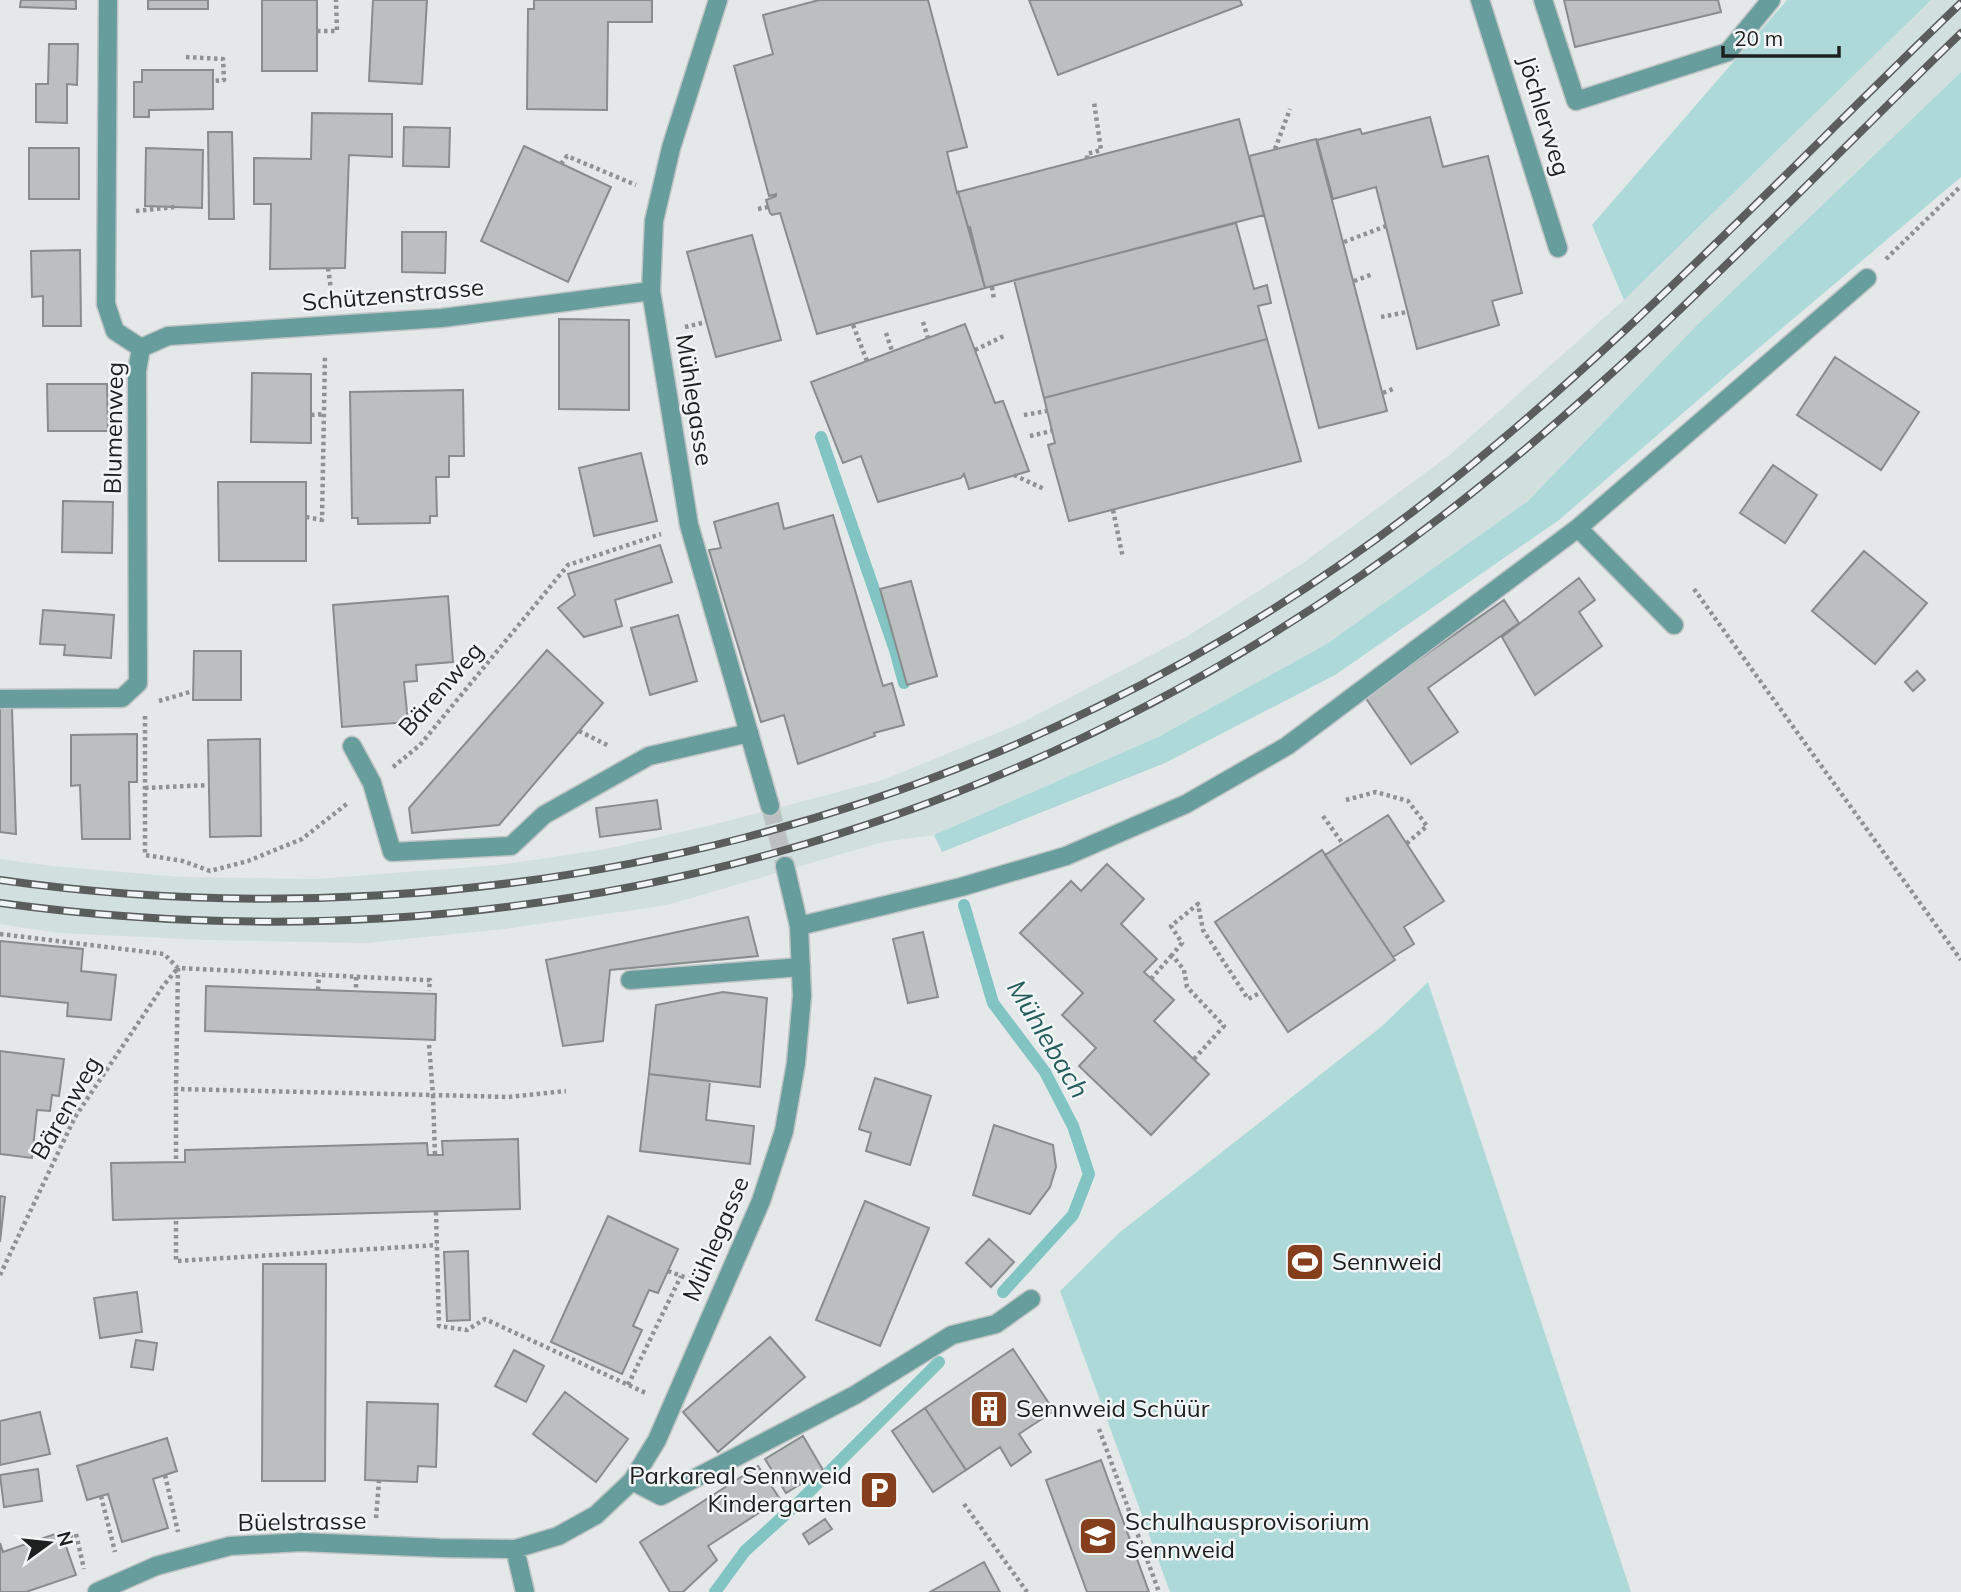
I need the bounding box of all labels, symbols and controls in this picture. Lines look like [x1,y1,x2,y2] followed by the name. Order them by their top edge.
[1723,14,1839,58] scale bar
[1734,25,1783,51] text: 20 m
[1512,52,1577,179] street label: Jöchlerweg
[301,271,485,317] street label: Schützenstrasse
[670,332,720,468] street label: Mühlegasse
[97,362,129,494] street label: Blumenweg
[391,635,489,741] street label: Bärenweg
[1000,974,1097,1104] water label: Mühlebach
[24,1050,107,1165] street label: Bärenweg
[675,1172,755,1306] street label: Mühlegasse
[1284,1241,1326,1283] sports icon: Sennweid
[1332,1246,1442,1276] place label: Sennweid
[968,1388,1010,1430] building icon: Sennweid Schüür
[1016,1393,1210,1423] place label: Sennweid Schüür
[629,1460,852,1518] place label: Parkareal Sennweid Kindergarten
[858,1469,900,1511] parking icon: Parkareal Sennweid Kindergarten
[237,1505,367,1537] street label: Büelstrasse
[1125,1506,1370,1564] place label: Schulhausprovisorium Sennweid
[14,1508,84,1578] north arrow
[1077,1515,1119,1557] school or university icon: Schulhausprovisorium Sennweid
[52,1529,79,1549] text: N

